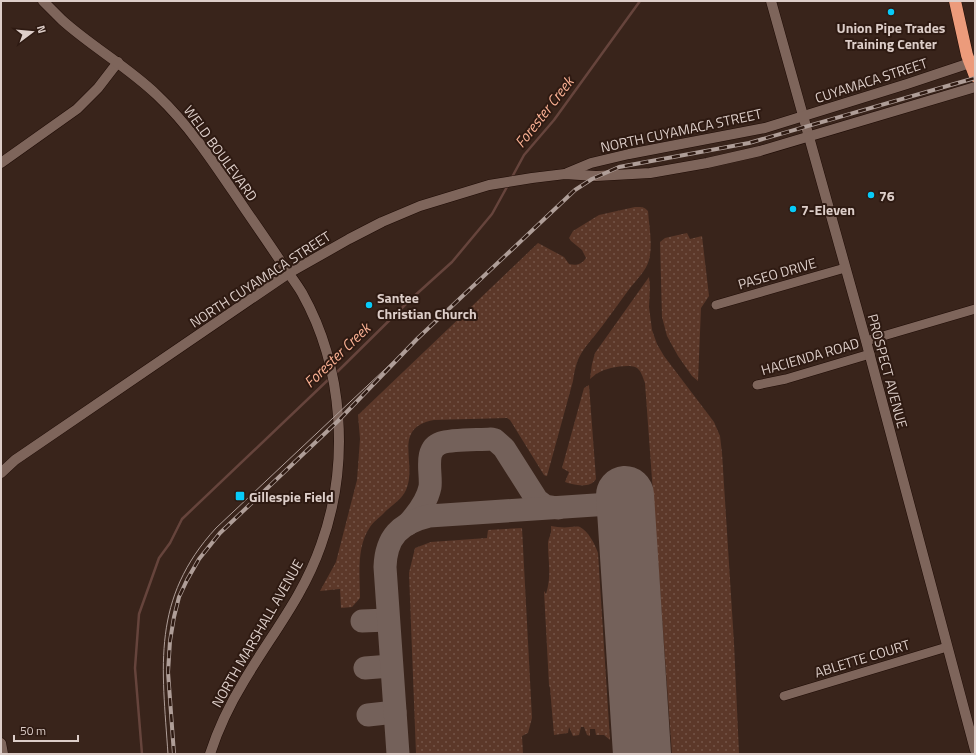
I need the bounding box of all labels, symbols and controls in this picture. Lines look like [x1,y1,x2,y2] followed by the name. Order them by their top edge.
[886,7,896,17] marker: Union Pipe Trades Training Center
[12,12,52,52] north arrow
[837,17,946,54] place label: Union Pipe Trades Training Center
[33,23,50,35] text: N
[812,52,931,108] street label: CUYAMACA STREET
[509,70,581,152] water label: Forester Creek
[179,101,263,205] street label: WELD BOULEVARD
[598,103,764,157] street label: NORTH CUYAMACA STREET
[879,185,895,206] place label: 76
[866,190,876,200] marker: 76
[801,199,855,220] place label: 7-Eleven
[788,204,798,214] marker: 7-Eleven
[185,225,335,333] street label: NORTH CUYAMACA STREET
[735,252,819,294] street label: PASEO DRIVE
[377,287,477,324] place label: Santee Christian Church
[364,300,374,310] marker: Santee Christian Church
[863,311,913,431] street label: PROSPECT AVENUE
[299,316,377,393] water label: Forester Creek
[758,332,862,380] street label: HACIENDA ROAD
[249,486,334,507] place label: Gillespie Field
[234,490,246,502] marker: Gillespie Field
[206,555,308,711] street label: NORTH MARSHALL AVENUE
[812,633,913,682] street label: ABLETTE COURT
[14,717,78,743] scale bar
[20,721,46,740] text: 50 m

